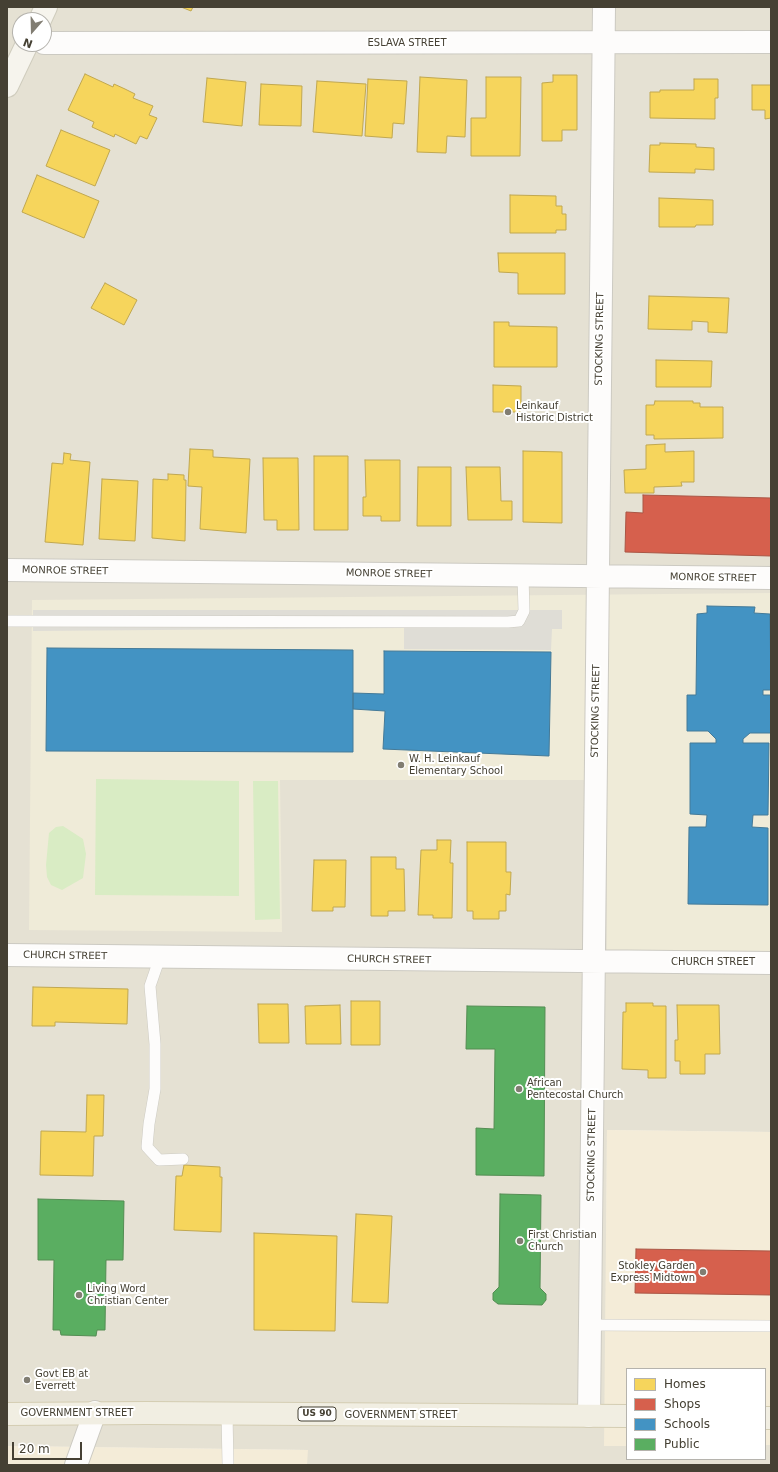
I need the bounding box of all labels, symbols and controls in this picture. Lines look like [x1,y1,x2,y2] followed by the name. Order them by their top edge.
[12,12,52,52] north arrow
[22,35,35,50] text: N
[367,37,447,49] street label: ESLAVA STREET
[593,292,607,386] street label: STOCKING STREET
[516,400,593,424] place label: Leinkauf Historic District
[503,407,513,417] marker: Leinkauf Historic District
[22,564,108,578] street label: MONROE STREET
[346,567,432,581] street label: MONROE STREET
[670,571,756,585] street label: MONROE STREET
[589,664,603,758] street label: STOCKING STREET
[409,753,503,776] place label: W. H. Leinkauf Elementary School
[396,760,406,770] marker: W. H. Leinkauf Elementary School
[23,949,107,963] street label: CHURCH STREET
[347,953,431,967] street label: CHURCH STREET
[671,956,755,968] street label: CHURCH STREET
[527,1077,623,1100] place label: African Pentecostal Church
[514,1084,524,1094] marker: African Pentecostal Church
[585,1108,599,1202] street label: STOCKING STREET
[528,1229,597,1252] place label: First Christian Church
[515,1236,525,1246] marker: First Christian Church
[610,1260,695,1284] place label: Stokley Garden Express Midtown
[698,1267,708,1277] marker: Stokley Garden Express Midtown
[87,1283,168,1306] place label: Living Word Christian Center
[74,1290,84,1300] marker: Living Word Christian Center
[35,1368,88,1392] place label: Govt EB at Everrett
[626,1368,766,1460] legend
[22,1375,32,1385] marker: Govt EB at Everrett
[664,1377,706,1391] text: Homes
[664,1397,700,1411] text: Shops
[21,1407,133,1419] street label: GOVERNMENT STREET
[298,1407,336,1421] road number: US 90
[345,1409,457,1421] street label: GOVERNMENT STREET
[664,1417,710,1431] text: Schools
[14,1434,84,1460] scale bar
[664,1437,700,1451] text: Public
[19,1442,50,1456] text: 20 m

